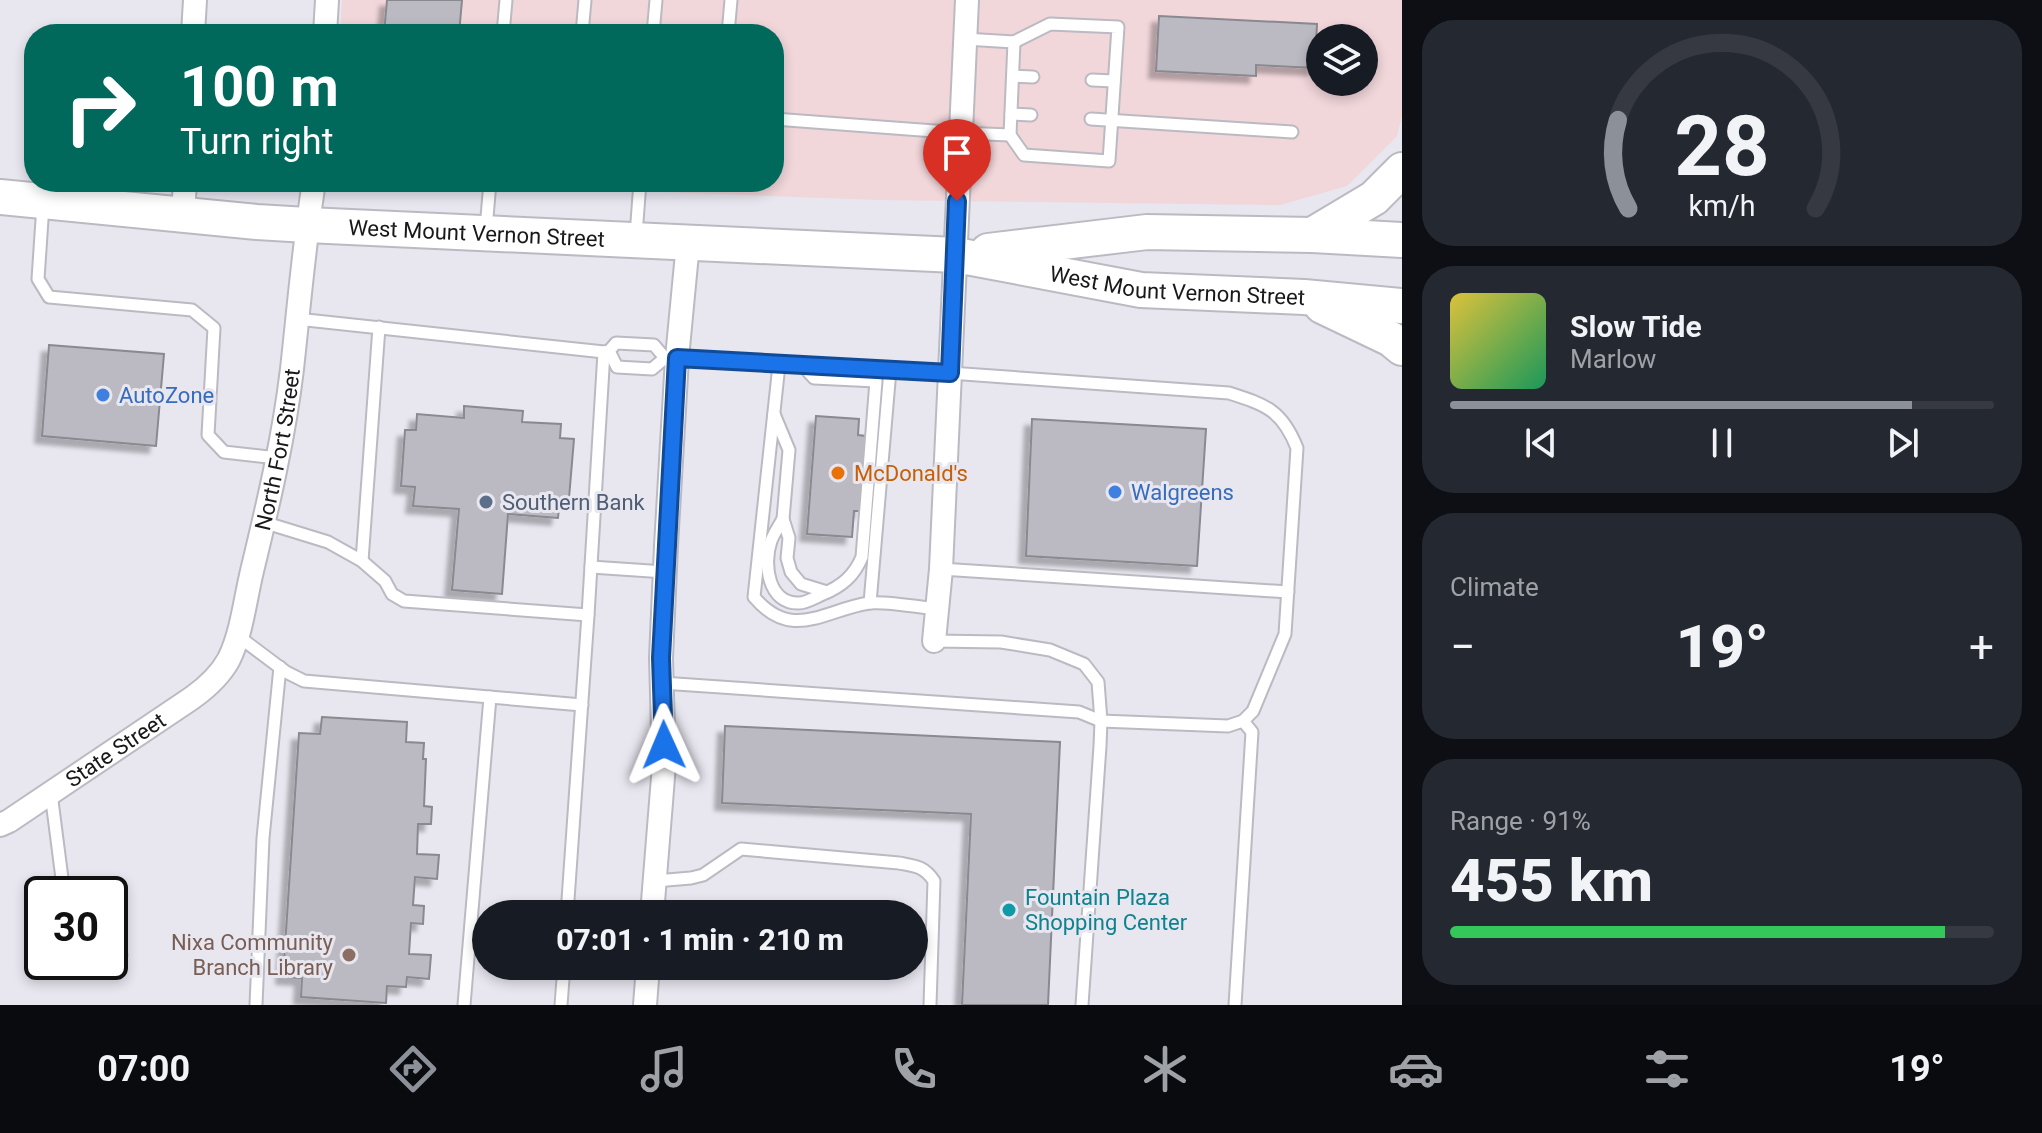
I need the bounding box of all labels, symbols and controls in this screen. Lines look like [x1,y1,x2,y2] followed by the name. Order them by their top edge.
[1306,24,1378,96] map controls
[1306,24,1378,96] button: layers
[180,54,339,120] text: 100 m
[48,56,152,160] icon: right
[1674,98,1770,195] text: 28
[923,119,991,201] pin
[180,121,333,163] text: Turn right
[935,131,979,175] icon: arrive
[1688,189,1756,223] text: km/h
[348,215,605,252] street label: West Mount Vernon Street
[1048,261,1305,310] street label: West Mount Vernon Street
[1570,309,1702,344] text: Slow Tide
[1570,344,1656,374] text: Marlow
[250,367,305,533] street label: North Fort Street
[119,383,214,408] place label: AutoZone
[94,386,112,404] marker: AutoZone
[1519,421,1563,465] icon: previous
[1700,421,1744,465] icon: pause
[1881,421,1925,465] icon: next
[854,461,968,486] place label: McDonald's
[829,464,847,482] marker: McDonald's
[1131,480,1234,505] place label: Walgreens
[1106,483,1124,501] marker: Walgreens
[502,490,646,515] place label: Southern Bank
[477,493,495,511] marker: Southern Bank
[1450,572,1539,602] text: Climate
[1676,611,1769,682] text: 19°
[1450,621,1475,673] text: −
[1969,621,1994,673] text: +
[622,703,706,787] position arrow
[61,708,170,792] street label: State Street
[1450,806,1591,836] text: Range · 91%
[1450,845,1653,916] text: 455 km
[24,876,128,980] speed limit sign: 30
[1025,885,1188,935] place label: Fountain Plaza Shopping Center
[1000,901,1018,919] marker: Fountain Plaza Shopping Center
[556,922,844,957] text: 07:01 · 1 min · 210 m
[171,930,334,980] place label: Nixa Community Branch Library
[340,946,358,964] marker: Nixa Community Branch Library
[385,1041,441,1097] icon: directions
[636,1041,692,1097] icon: music
[886,1041,942,1097] icon: phone
[1137,1041,1193,1097] icon: climate
[1388,1041,1444,1097] icon: car
[1639,1041,1695,1097] icon: filters
[97,1048,190,1090] text: 07:00
[1889,1048,1945,1090] text: 19°

